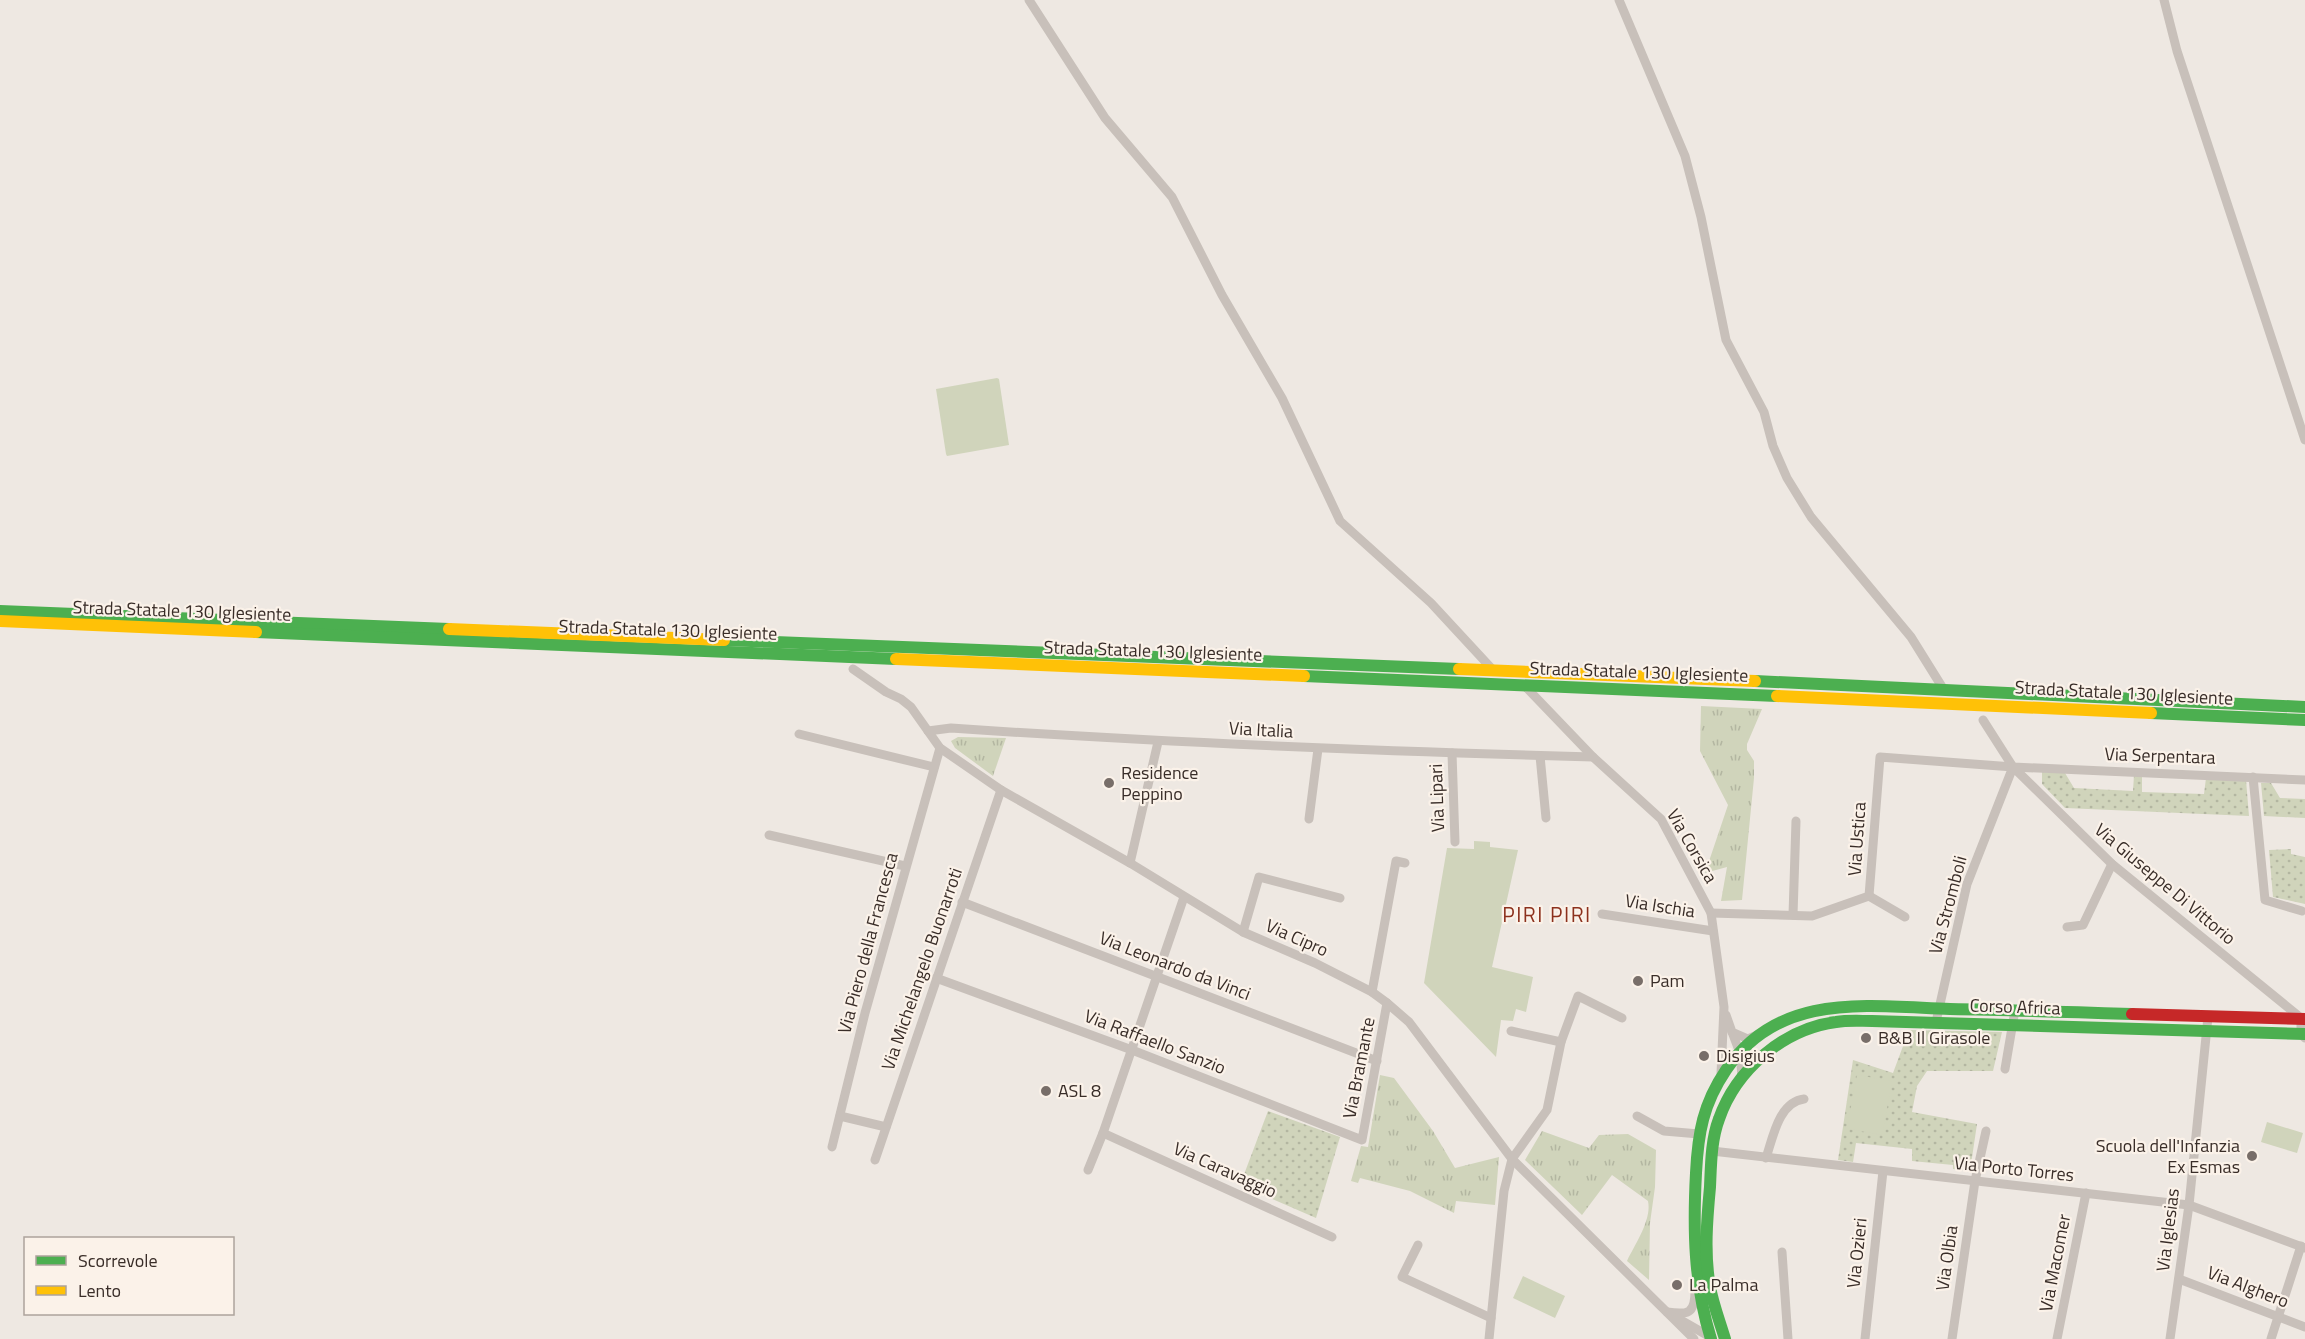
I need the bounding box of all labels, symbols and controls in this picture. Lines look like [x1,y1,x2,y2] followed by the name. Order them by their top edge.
[72,593,292,628] street label: Strada Statale 130 Iglesiente
[558,612,778,647] street label: Strada Statale 130 Iglesiente
[1043,633,1263,668] street label: Strada Statale 130 Iglesiente
[1529,654,1749,689] street label: Strada Statale 130 Iglesiente
[2014,673,2234,712] street label: Strada Statale 130 Iglesiente
[1228,714,1294,745] street label: Via Italia
[2104,740,2216,771] street label: Via Serpentara
[1121,759,1198,807] place label: Residence Peppino
[1422,763,1451,833] street label: Via Lipari
[1102,776,1116,790] marker: Residence Peppino
[1840,801,1873,877] street label: Via Ustica
[1660,804,1725,888] street label: Via Corsica
[2089,816,2242,951] street label: Via Giuseppe Di Vittorio
[830,849,905,1036] street label: Via Piero della Francesca
[1921,853,1974,957] street label: Via Stromboli
[874,864,969,1074] street label: Via Michelangelo Buonarroti
[1623,887,1697,924] street label: Via Ischia
[1502,898,1592,930] district label: PIRI PIRI
[1261,912,1333,963] street label: Via Cipro
[1095,924,1255,1007] street label: Via Leonardo da Vinci
[1650,967,1685,994] place label: Pam
[1631,974,1645,988] marker: Pam
[1969,991,2061,1022] street label: Corso Africa
[1081,1002,1230,1081] street label: Via Raffaello Sanzio
[1335,1015,1382,1121] street label: Via Bramante
[1878,1024,1990,1051] place label: B&B Il Girasole
[1859,1031,1873,1045] marker: B&B Il Girasole
[1716,1042,1775,1069] place label: Disigius
[1697,1049,1711,1063] marker: Disigius
[1058,1077,1101,1104] place label: ASL 8
[1039,1084,1053,1098] marker: ASL 8
[2096,1132,2240,1180] place label: Scuola dell'Infanzia Ex Esmas
[1169,1135,1281,1204] street label: Via Caravaggio
[1953,1149,2075,1188] street label: Via Porto Torres
[2245,1149,2259,1163] marker: Scuola dell'Infanzia Ex Esmas
[2149,1187,2186,1273] street label: Via Iglesias
[2032,1212,2077,1314] street label: Via Macomer
[1839,1216,1874,1290] street label: Via Ozieri
[1929,1223,1964,1292] street label: Via Olbia
[24,1237,234,1315] legend
[78,1247,157,1274] text: Scorrevole
[2203,1259,2293,1315] street label: Via Alghero
[1689,1271,1758,1298] place label: La Palma
[78,1277,121,1304] text: Lento
[1670,1278,1684,1292] marker: La Palma

